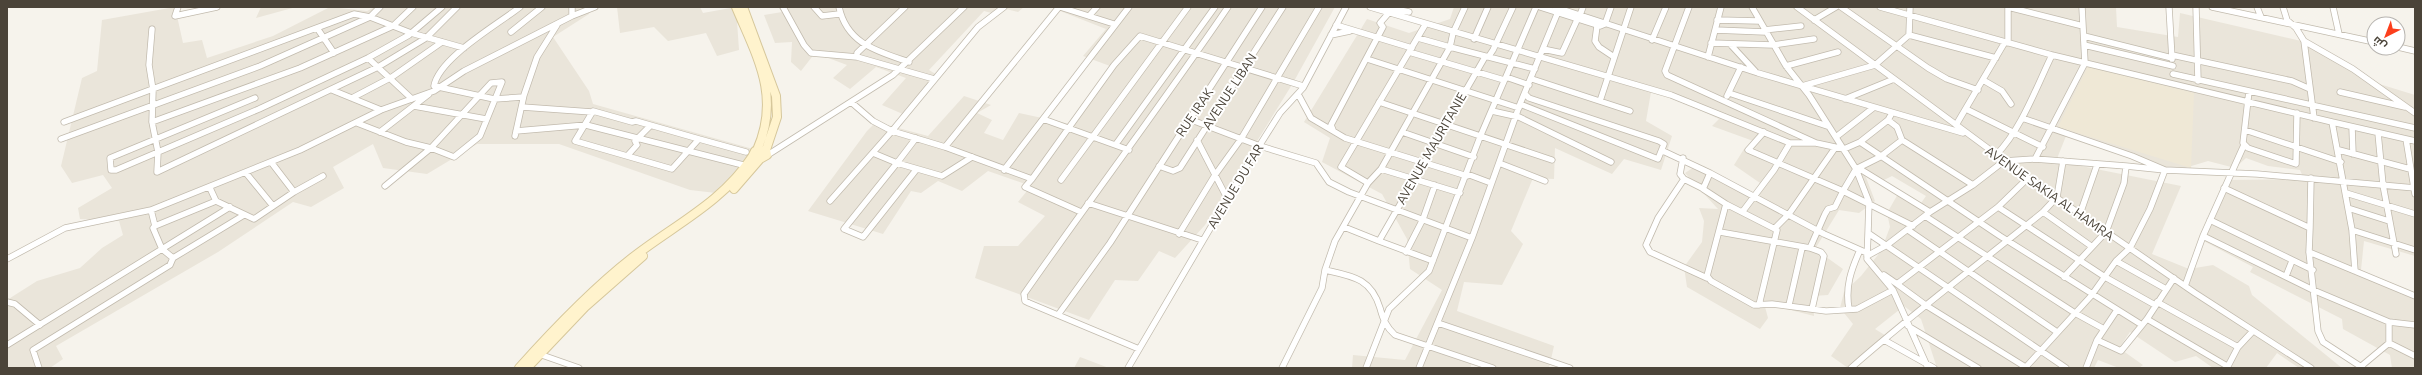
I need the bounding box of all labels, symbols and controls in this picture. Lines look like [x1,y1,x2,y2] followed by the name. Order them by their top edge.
[2366,16,2406,56] north arrow
[2370,34,2389,53] text: ش
[1199,50,1259,132] street label: AVENUE LIBAN
[1173,85,1215,139] street label: RUE IRAK
[1393,90,1469,206] street label: AVENUE MAURITANIE
[1204,141,1266,231] street label: AVENUE DU FAR
[1983,143,2117,243] street label: AVENUE SAKIA AL HAMRA

